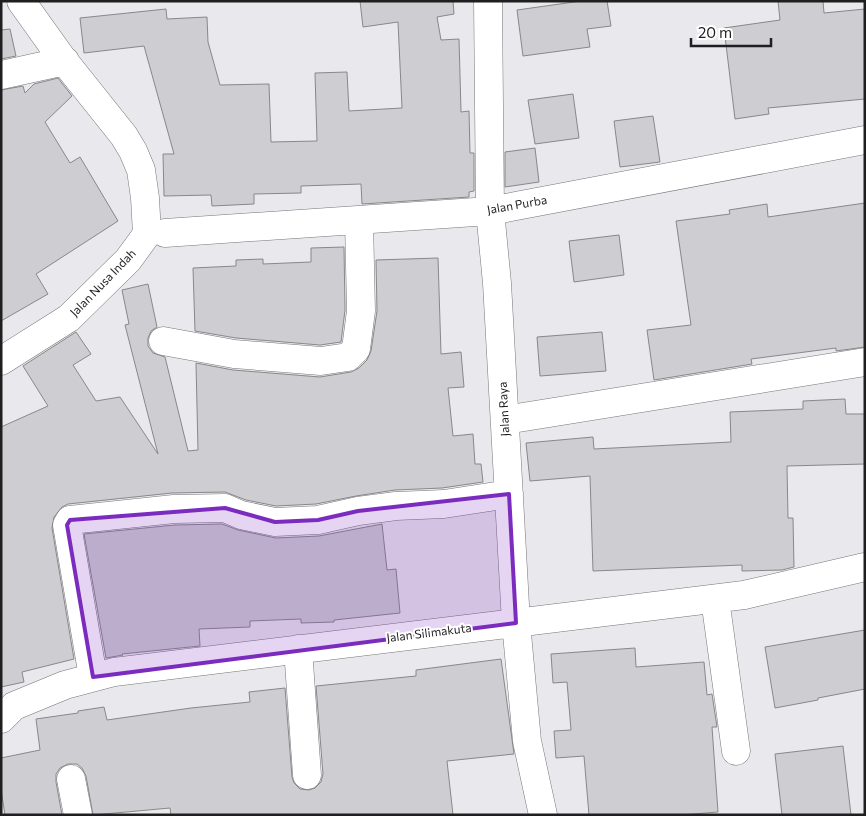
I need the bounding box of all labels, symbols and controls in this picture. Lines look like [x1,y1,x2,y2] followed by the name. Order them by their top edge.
[691,15,771,47] scale bar
[698,23,732,41] text: 20 m
[486,192,548,217] street label: Jalan Purba
[67,246,139,320] street label: Jalan Nusa Indah
[495,381,512,437] street label: Jalan Raya
[386,620,472,645] street label: Jalan Silimakuta

